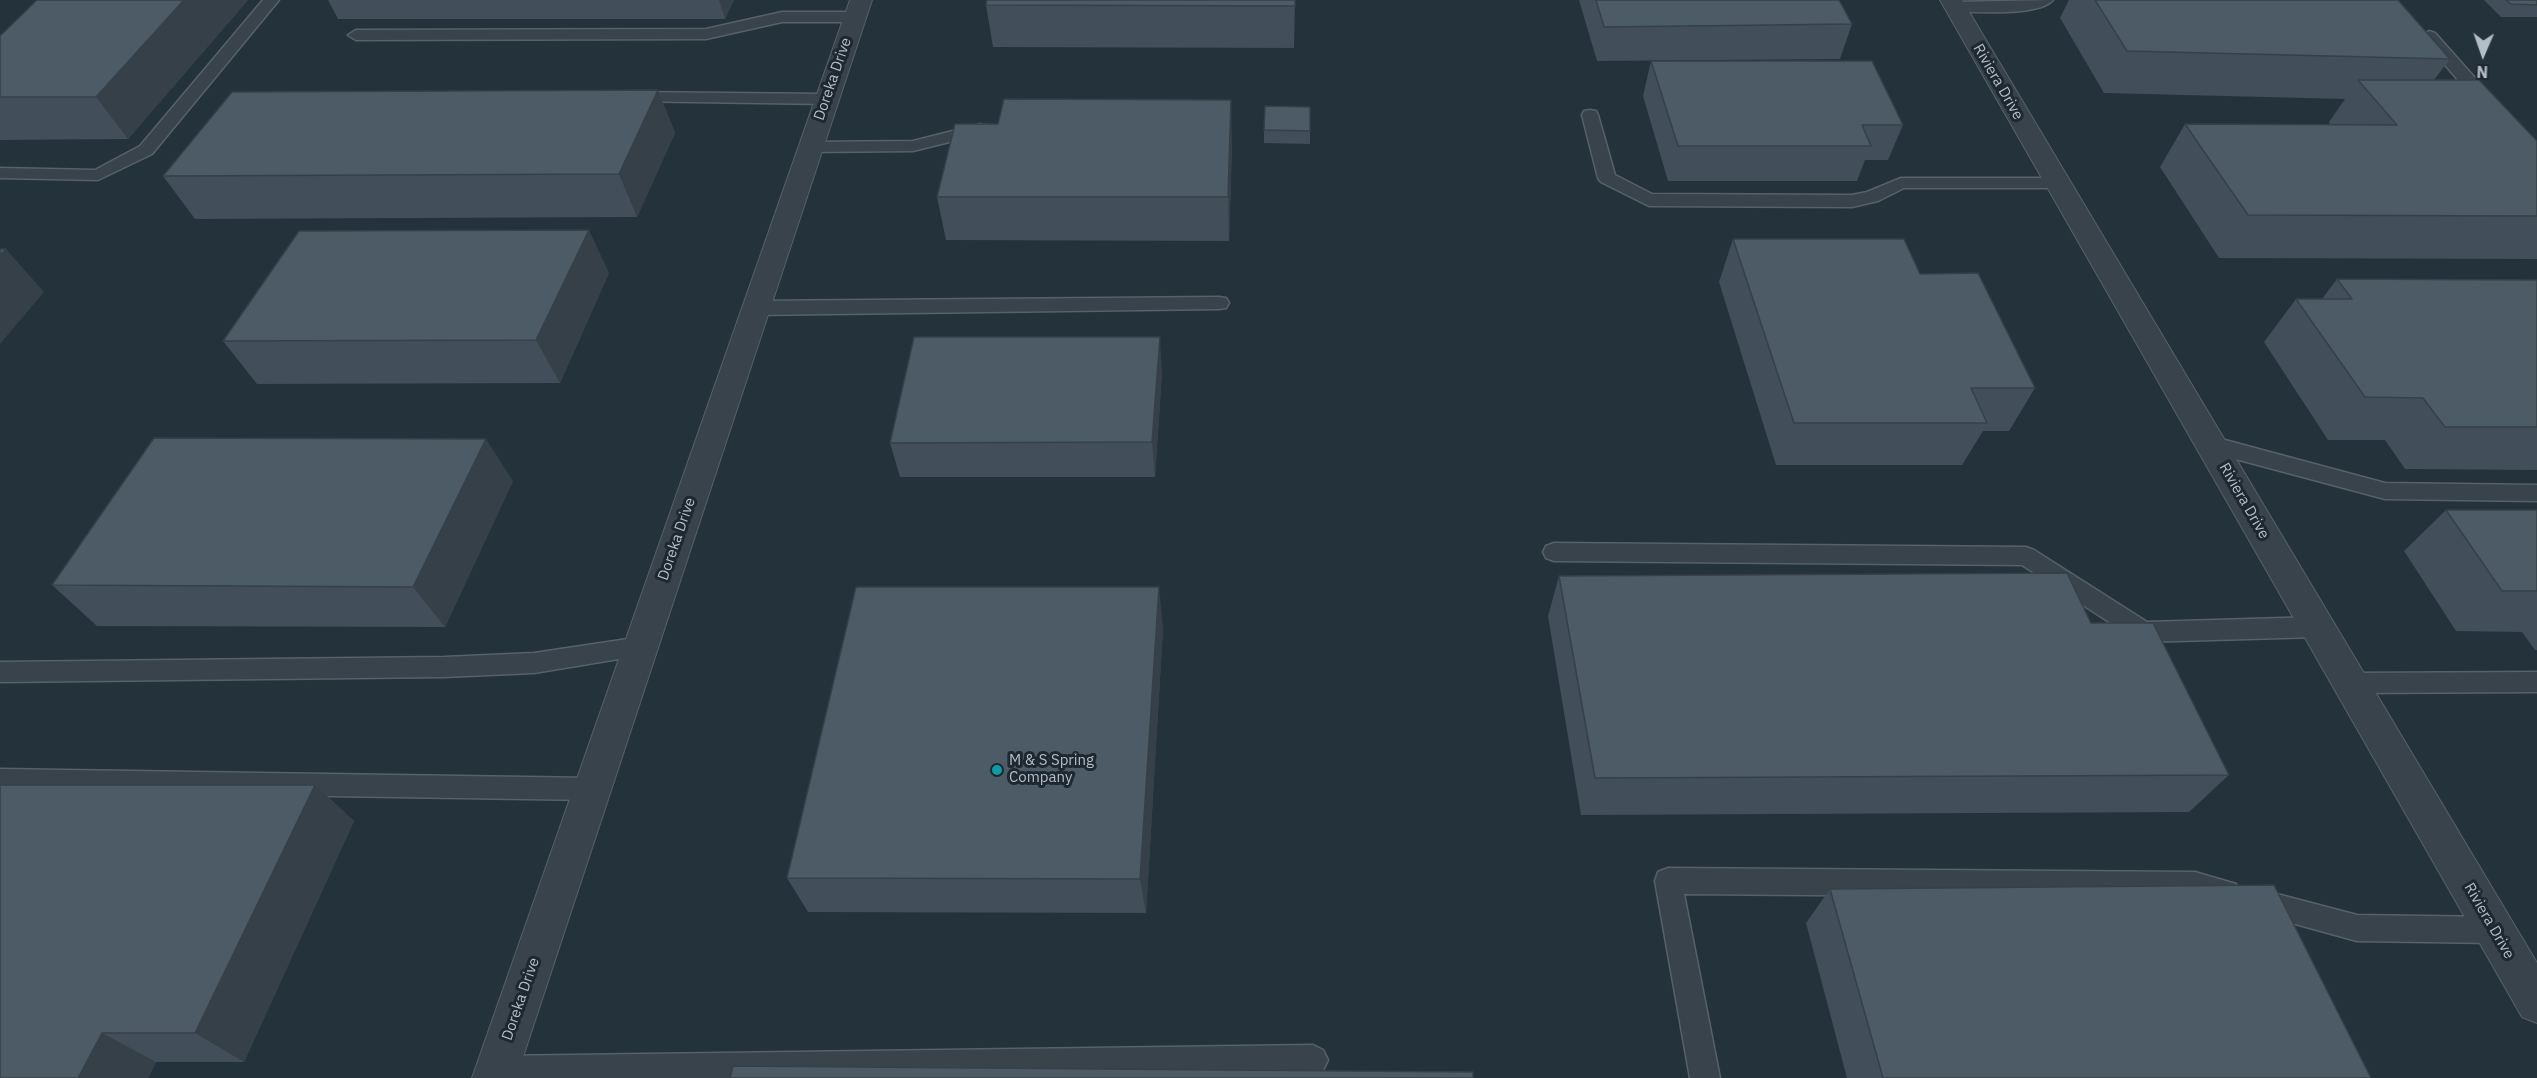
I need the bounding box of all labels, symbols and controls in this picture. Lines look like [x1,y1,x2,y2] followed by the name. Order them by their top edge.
[2453,24,2513,84] north arrow
[810,35,856,123] street label: Doreka Drive
[1969,41,2027,123] street label: Riviera Drive
[2476,62,2489,82] text: N
[2215,460,2273,542] street label: Riviera Drive
[654,495,700,583] street label: Doreka Drive
[1009,752,1094,787] place label: M & S Spring Company
[990,763,1004,777] marker: M & S Spring Company
[2460,880,2518,962] street label: Riviera Drive
[498,955,544,1043] street label: Doreka Drive

